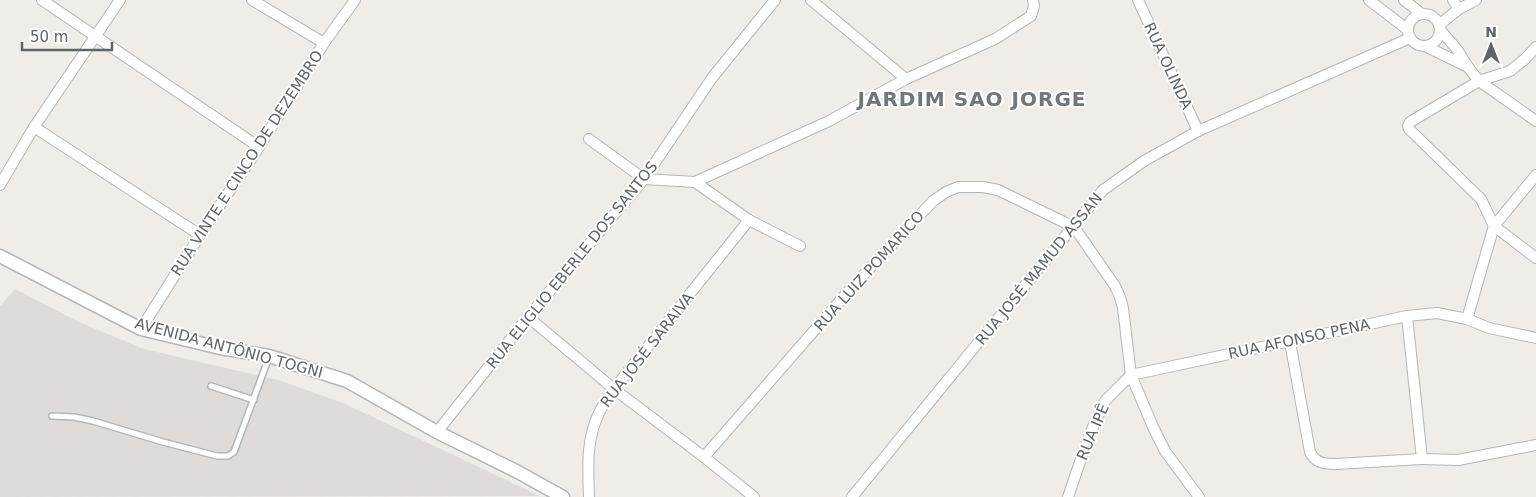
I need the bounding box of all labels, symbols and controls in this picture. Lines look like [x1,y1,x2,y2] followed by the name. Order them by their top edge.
[22,20,112,52] scale bar
[1140,20,1196,113] street label: RUA OLINDA
[1466,20,1516,70] north arrow
[1485,24,1497,40] text: N
[30,28,68,46] text: 50 m
[167,47,327,279] street label: RUA VINTE E CINCO DE DEZEMBRO
[856,87,1087,111] district label: JARDIM SAO JORGE
[483,158,661,372] street label: RUA ELIGLIO EBERLE DOS SANTOS
[971,189,1106,349] street label: RUA JOSÉ MAMUD ASSAN
[810,207,928,335] street label: RUA LUIZ POMARICO
[596,288,698,411] street label: RUA JOSÉ SARAIVA
[133,313,325,382] street label: AVENIDA ANTÔNIO TOGNI
[1226,315,1372,363] street label: RUA AFONSO PENA
[1072,401,1113,463] street label: RUA IPÊ

